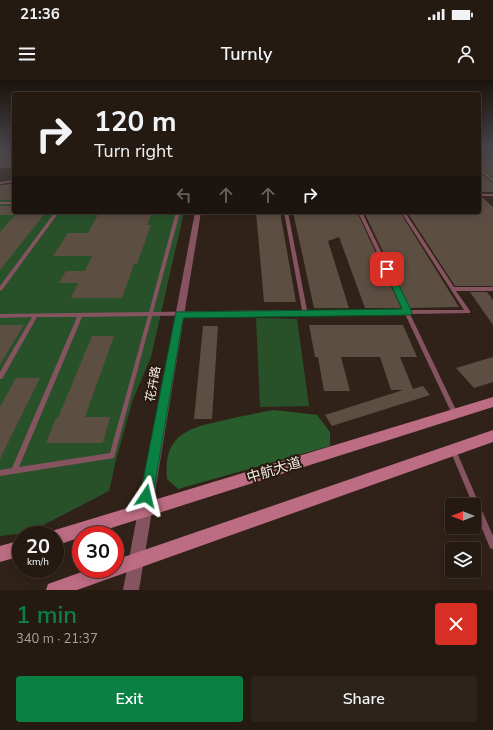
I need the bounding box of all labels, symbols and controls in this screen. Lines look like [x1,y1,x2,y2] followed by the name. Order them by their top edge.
[20,4,60,24] text: 21:36
[221,42,272,66] text: Turnly
[16,43,38,65] icon: menu
[455,43,477,65] icon: person
[94,103,177,141] text: 120 m
[28,108,80,160] icon: right
[94,139,173,163] text: Turn right
[173,184,195,206] icon: left
[215,184,237,206] icon: ahead
[257,184,279,206] icon: ahead
[299,184,321,206] icon: right
[370,252,404,286] pin
[376,258,398,280] icon: arrive
[142,365,164,403] street label: 花卉路
[244,453,304,487] street label: 中航大道
[125,475,167,517] position arrow
[445,498,481,534] north arrow
[445,498,481,578] map controls
[72,526,124,578] speed limit sign: 30
[26,533,50,560] text: 20
[445,542,481,578] button: layers
[27,555,49,569] text: km/h
[16,599,77,631] text: 1 min
[435,603,477,645] button: close
[16,630,98,648] text: 340 m · 21:37
[16,676,243,722] button: Exit
[251,676,477,722] button: Share

